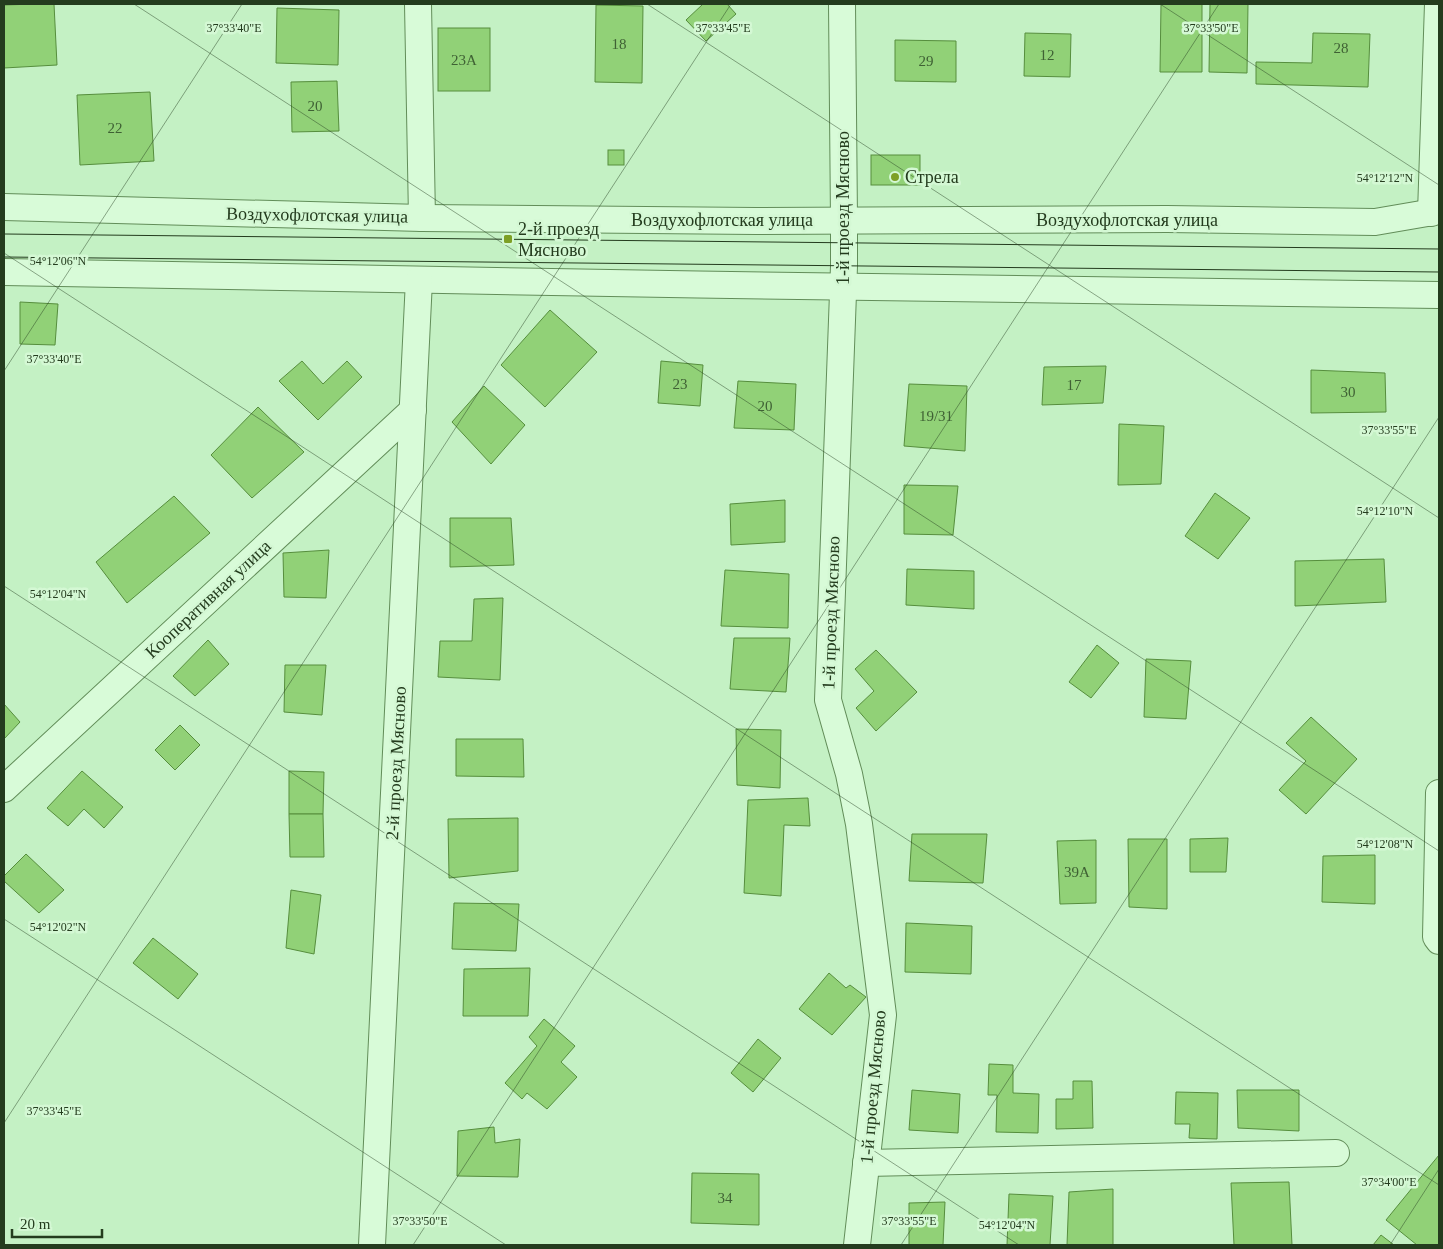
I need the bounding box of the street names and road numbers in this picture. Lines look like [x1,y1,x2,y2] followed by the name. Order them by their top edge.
[833,131,853,285] street label: 1-й проезд Мясново
[226,203,408,227] street label: Воздухофлотская улица
[631,210,813,230] street label: Воздухофлотская улица
[1036,210,1218,230] street label: Воздухофлотская улица
[141,536,275,662] street label: Кооперативная улица
[818,536,844,690] street label: 1-й проезд Мясново
[382,686,410,840] street label: 2-й проезд Мясново
[856,1009,890,1165] street label: 1-й проезд Мясново

